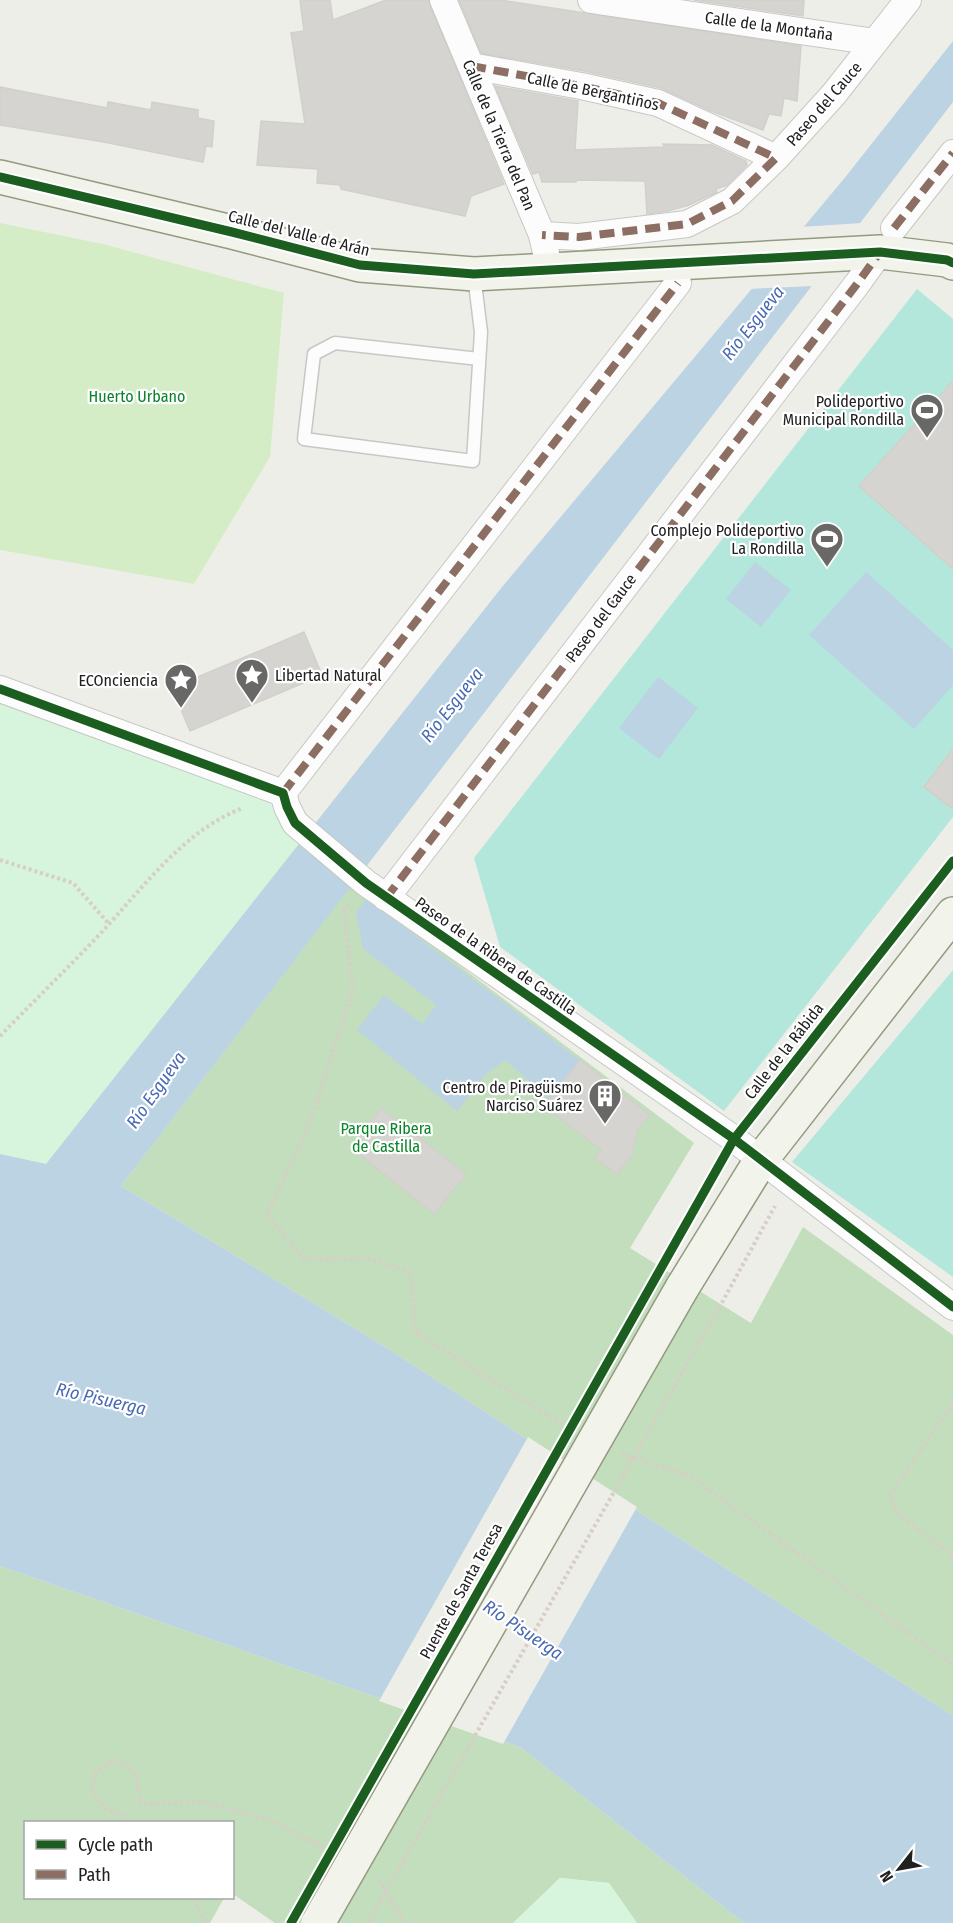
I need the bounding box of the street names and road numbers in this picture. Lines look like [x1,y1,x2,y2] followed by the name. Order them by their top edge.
[704,8,834,44] street label: Calle de la Montaña
[459,57,539,213] street label: Calle de la Tierra del Pan
[782,58,866,150] street label: Paseo del Cauce
[525,68,661,114] street label: Calle de Bergantiños
[226,206,372,260] street label: Calle del Valle de Arán
[562,570,640,666] street label: Paseo del Cauce
[412,893,580,1019] street label: Paseo de la Ribera de Castilla
[740,999,828,1103] street label: Calle de la Rábida
[416,1520,506,1662] street label: Puente de Santa Teresa

